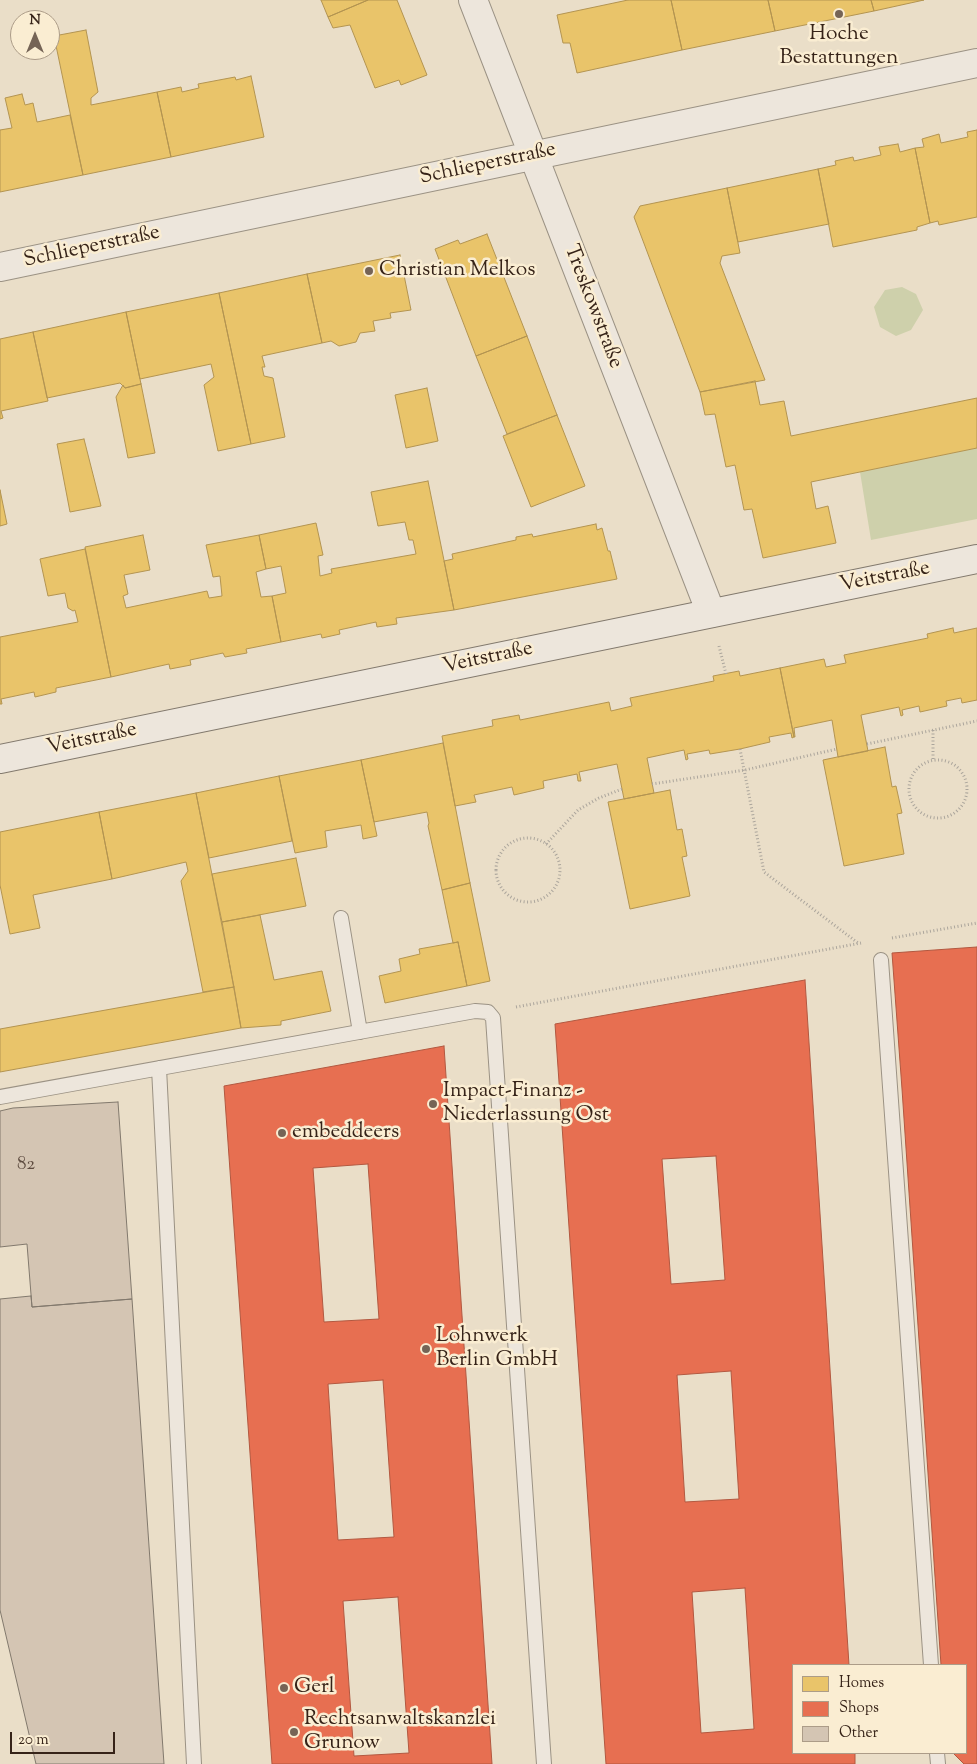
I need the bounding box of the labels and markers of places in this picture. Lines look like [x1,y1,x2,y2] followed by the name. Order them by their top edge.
[833,8,845,20] marker: Hoche Bestattungen
[780,22,898,72] place label: Hoche Bestattungen
[379,258,535,284] place label: Christian Melkos
[363,265,375,277] marker: Christian Melkos
[443,1079,609,1129] place label: Impact-Finanz - Niederlassung Ost
[427,1098,439,1110] marker: Impact-Finanz - Niederlassung Ost
[292,1120,399,1146] place label: embeddeers
[276,1127,288,1139] marker: embeddeers
[436,1324,558,1374] place label: Lohnwerk Berlin GmbH
[420,1343,432,1355] marker: Lohnwerk Berlin GmbH
[294,1675,335,1701] place label: Gerl
[278,1682,290,1694] marker: Gerl
[304,1707,496,1757] place label: Rechtsanwaltskanzlei Grunow
[288,1726,300,1738] marker: Rechtsanwaltskanzlei Grunow

